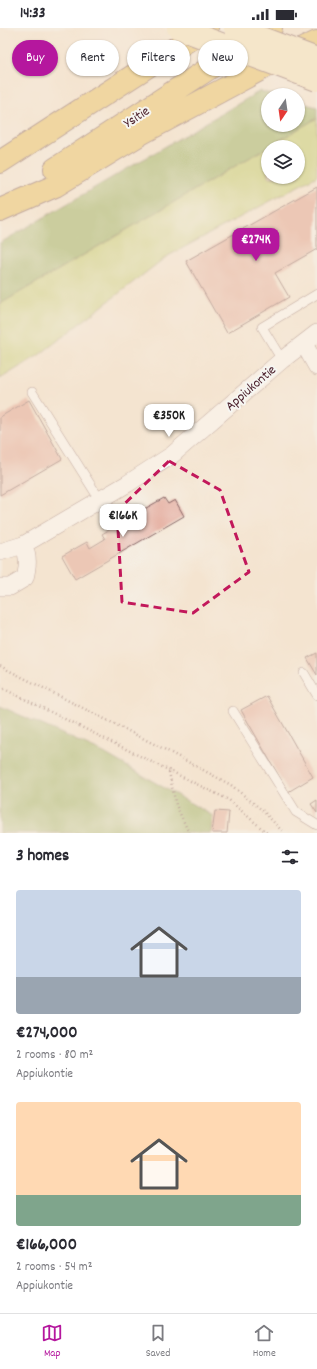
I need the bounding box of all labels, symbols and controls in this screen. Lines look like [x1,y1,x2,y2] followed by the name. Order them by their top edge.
[20,3,45,25] text: 14:33
[12,40,58,76] chip: Buy
[66,40,119,76] chip: Rent
[127,40,190,76] chip: Filters
[198,40,248,76] chip: New
[261,88,305,132] north arrow
[261,88,305,184] map controls
[120,102,154,134] street label: Ysitie
[261,140,305,184] button: layers
[228,228,284,262] pin: €274K
[241,231,271,250] text: €274K
[222,361,281,416] street label: Appiukontie
[141,404,197,438] pin: €350K
[153,407,185,426] text: €350K
[95,504,151,538] pin: €166K
[109,507,137,526] text: €166K
[16,845,69,869] text: 3 homes
[279,846,301,868] icon: filters
[123,916,195,988] icon: home
[16,1022,78,1046] text: €274,000
[16,1046,93,1065] text: 2 rooms · 80 m²
[16,1065,73,1084] text: Appiukontie
[123,1128,195,1200] icon: home
[16,1234,77,1258] text: €166,000
[16,1258,92,1277] text: 2 rooms · 54 m²
[16,1277,73,1296] text: Appiukontie
[41,1322,63,1362] tab: Map
[146,1322,170,1362] tab: Saved
[253,1322,276,1362] tab: Home

